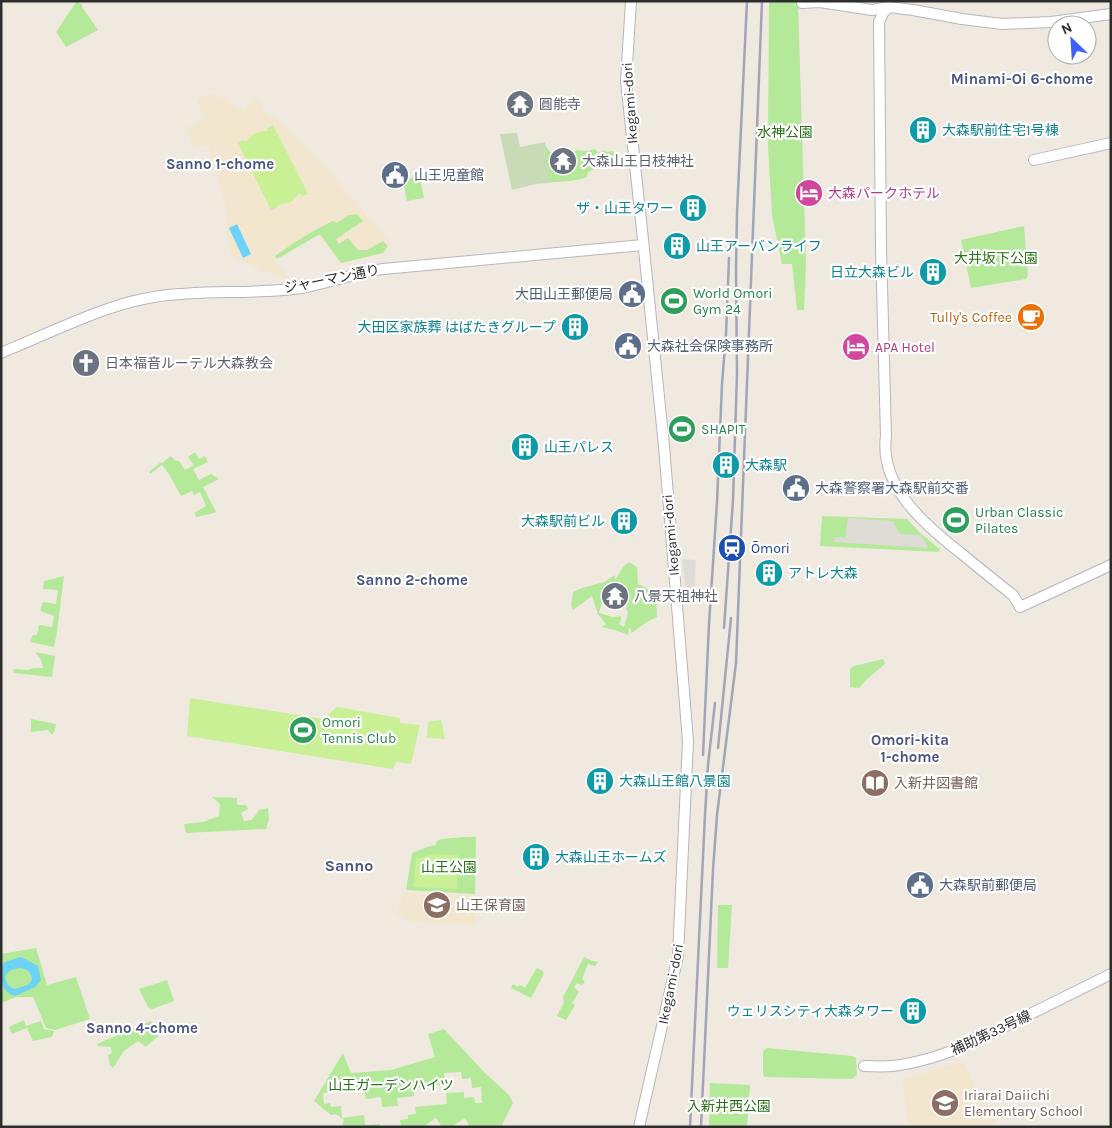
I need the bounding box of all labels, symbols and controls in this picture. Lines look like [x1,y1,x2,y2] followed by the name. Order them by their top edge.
[1047,15,1097,65] north arrow
[1059,19,1075,38] text: N
[619,62,641,144] street label: Ikegami-dori
[951,70,1093,88] district label: Minami-Oi 6-chome
[505,89,535,119] temple icon: 圓能寺
[539,96,581,113] place label: 圓能寺
[908,115,938,145] building icon: 大森駅前住宅1号棟
[942,122,1059,139] place label: 大森駅前住宅1号棟
[757,124,813,141] park label: 水神公園
[548,146,578,176] temple icon: 大森山王日枝神社
[582,153,694,170] place label: 大森山王日枝神社
[166,155,274,173] district label: Sanno 1-chome
[380,160,410,190] public building icon: 山王児童館
[414,167,484,184] place label: 山王児童館
[794,178,824,208] hotel icon: 大森パークホテル
[828,185,940,202] place label: 大森パークホテル
[678,193,708,223] building icon: ザ・山王タワー
[576,200,674,217] place label: ザ・山王タワー
[662,231,692,261] building icon: 山王アーバンライフ
[696,238,822,255] place label: 山王アーバンライフ
[954,250,1038,267] park label: 大井坂下公園
[918,257,948,287] building icon: 日立大森ビル
[283,261,381,297] street label: ジャーマン通り
[830,264,914,281] place label: 日立大森ビル
[617,279,647,309] public building icon: 大田山王郵便局
[693,285,772,318] place label: World Omori Gym 24
[515,286,613,303] place label: 大田山王郵便局
[659,286,689,316] sports icon: World Omori Gym 24
[1016,302,1046,332] cafe icon: Tully's Coffee
[930,309,1012,326] place label: Tully's Coffee
[560,312,590,342] building icon: 大田区家族葬 はばたきグループ
[358,319,556,336] place label: 大田区家族葬 はばたきグループ
[613,331,643,361] public building icon: 大森社会保険事務所
[841,332,871,362] hotel icon: APA Hotel
[647,338,773,355] place label: 大森社会保険事務所
[875,339,935,356] place label: APA Hotel
[71,348,101,378] church icon: 日本福音ルーテル大森教会
[105,355,273,372] place label: 日本福音ルーテル大森教会
[667,414,697,444] sports icon: SHAPIT
[701,421,746,438] place label: SHAPIT
[510,432,540,462] building icon: 山王パレス
[544,439,614,456] place label: 山王パレス
[711,450,741,480] building icon: 大森駅
[745,457,787,474] place label: 大森駅
[781,473,811,503] public building icon: 大森警察署大森駅前交番
[815,480,969,497] place label: 大森警察署大森駅前交番
[659,493,683,577] street label: Ikegami-dori
[975,504,1063,537] place label: Urban Classic Pilates
[941,505,971,535] sports icon: Urban Classic Pilates
[609,506,639,536] building icon: 大森駅前ビル
[521,513,605,530] place label: 大森駅前ビル
[717,533,747,563] station icon: Ōmori
[751,540,790,557] place label: Ōmori
[754,558,784,588] building icon: アトレ大森
[788,565,858,582] place label: アトレ大森
[356,571,468,589] district label: Sanno 2-chome
[600,581,630,611] temple icon: 八景天祖神社
[634,588,718,605] place label: 八景天祖神社
[322,714,396,747] place label: Omori Tennis Club
[288,715,318,745] sports icon: Omori Tennis Club
[871,731,949,766] district label: Omori-kita 1-chome
[585,766,615,796] building icon: 大森山王館八景園
[860,768,890,798] library icon: 入新井図書館
[619,773,731,790] place label: 大森山王館八景園
[894,775,978,792] place label: 入新井図書館
[521,842,551,872] building icon: 大森山王ホームズ
[555,849,667,866] place label: 大森山王ホームズ
[325,856,373,875] district label: Sanno
[421,859,477,876] park label: 山王公園
[905,870,935,900] public building icon: 大森駅前郵便局
[939,877,1037,894] place label: 大森駅前郵便局
[422,890,452,920] school or university icon: 山王保育園
[456,897,526,914] place label: 山王保育園
[655,942,687,1026] street label: Ikegami-dori
[898,996,928,1026] building icon: ウェリスシティ大森タワー
[727,1003,894,1020] place label: ウェリスシティ大森タワー
[948,1007,1034,1059] street label: 補助第33号線
[86,1019,198,1037] district label: Sanno 4-chome
[328,1077,454,1094] park label: 山王ガーデンハイツ
[964,1087,1083,1120] place label: Iriarai Daiichi Elementary School
[930,1088,960,1118] school or university icon: Iriarai Daiichi Elementary School
[687,1098,771,1115] park label: 入新井西公園

